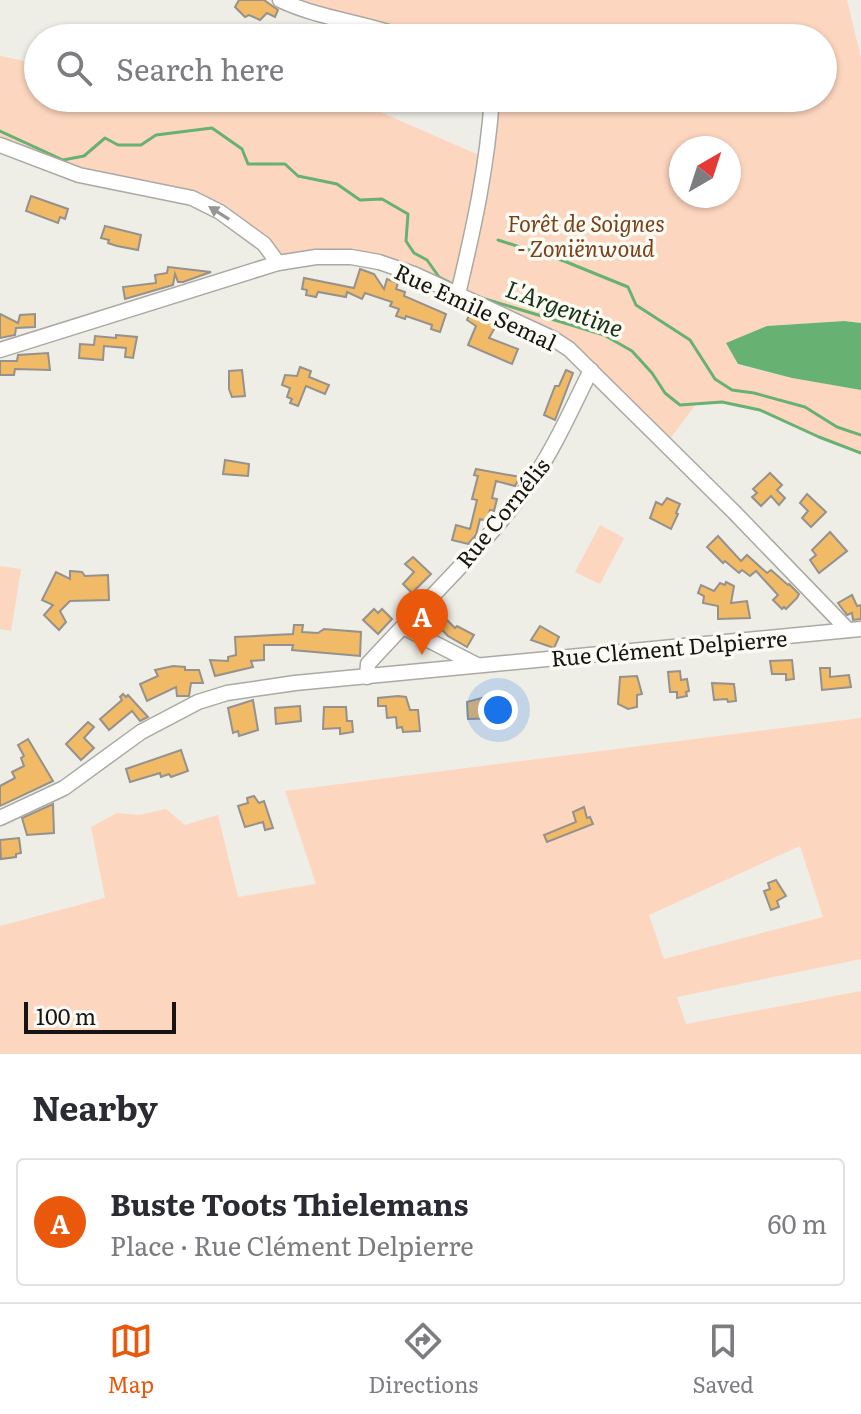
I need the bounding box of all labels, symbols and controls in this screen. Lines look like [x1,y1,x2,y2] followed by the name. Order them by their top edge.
[24,24,837,112] search box
[52,46,96,90] icon: search
[116,46,284,90] text: Search here
[669,136,741,208] north arrow
[209,205,230,220] one-way arrow
[507,206,665,264] park label: Forêt de Soignes - Zoniënwoud
[390,254,562,358] street label: Rue Emile Semal
[501,270,629,344] water label: L'Argentine
[447,450,557,574] street label: Rue Cornélis
[396,589,448,655] pin: A
[549,620,789,674] street label: Rue Clément Delpierre
[478,690,518,730] your location
[24,998,176,1034] scale bar
[36,999,96,1032] text: 100 m
[32,1081,158,1131] text: Nearby
[110,1181,469,1225] text: Buste Toots Thielemans
[50,1203,70,1242] text: A
[768,1203,827,1242] text: 60 m
[110,1225,474,1264] text: Place · Rue Clément Delpierre
[107,1319,154,1400] tab: Map
[368,1319,478,1400] tab: Directions
[693,1319,754,1400] tab: Saved

